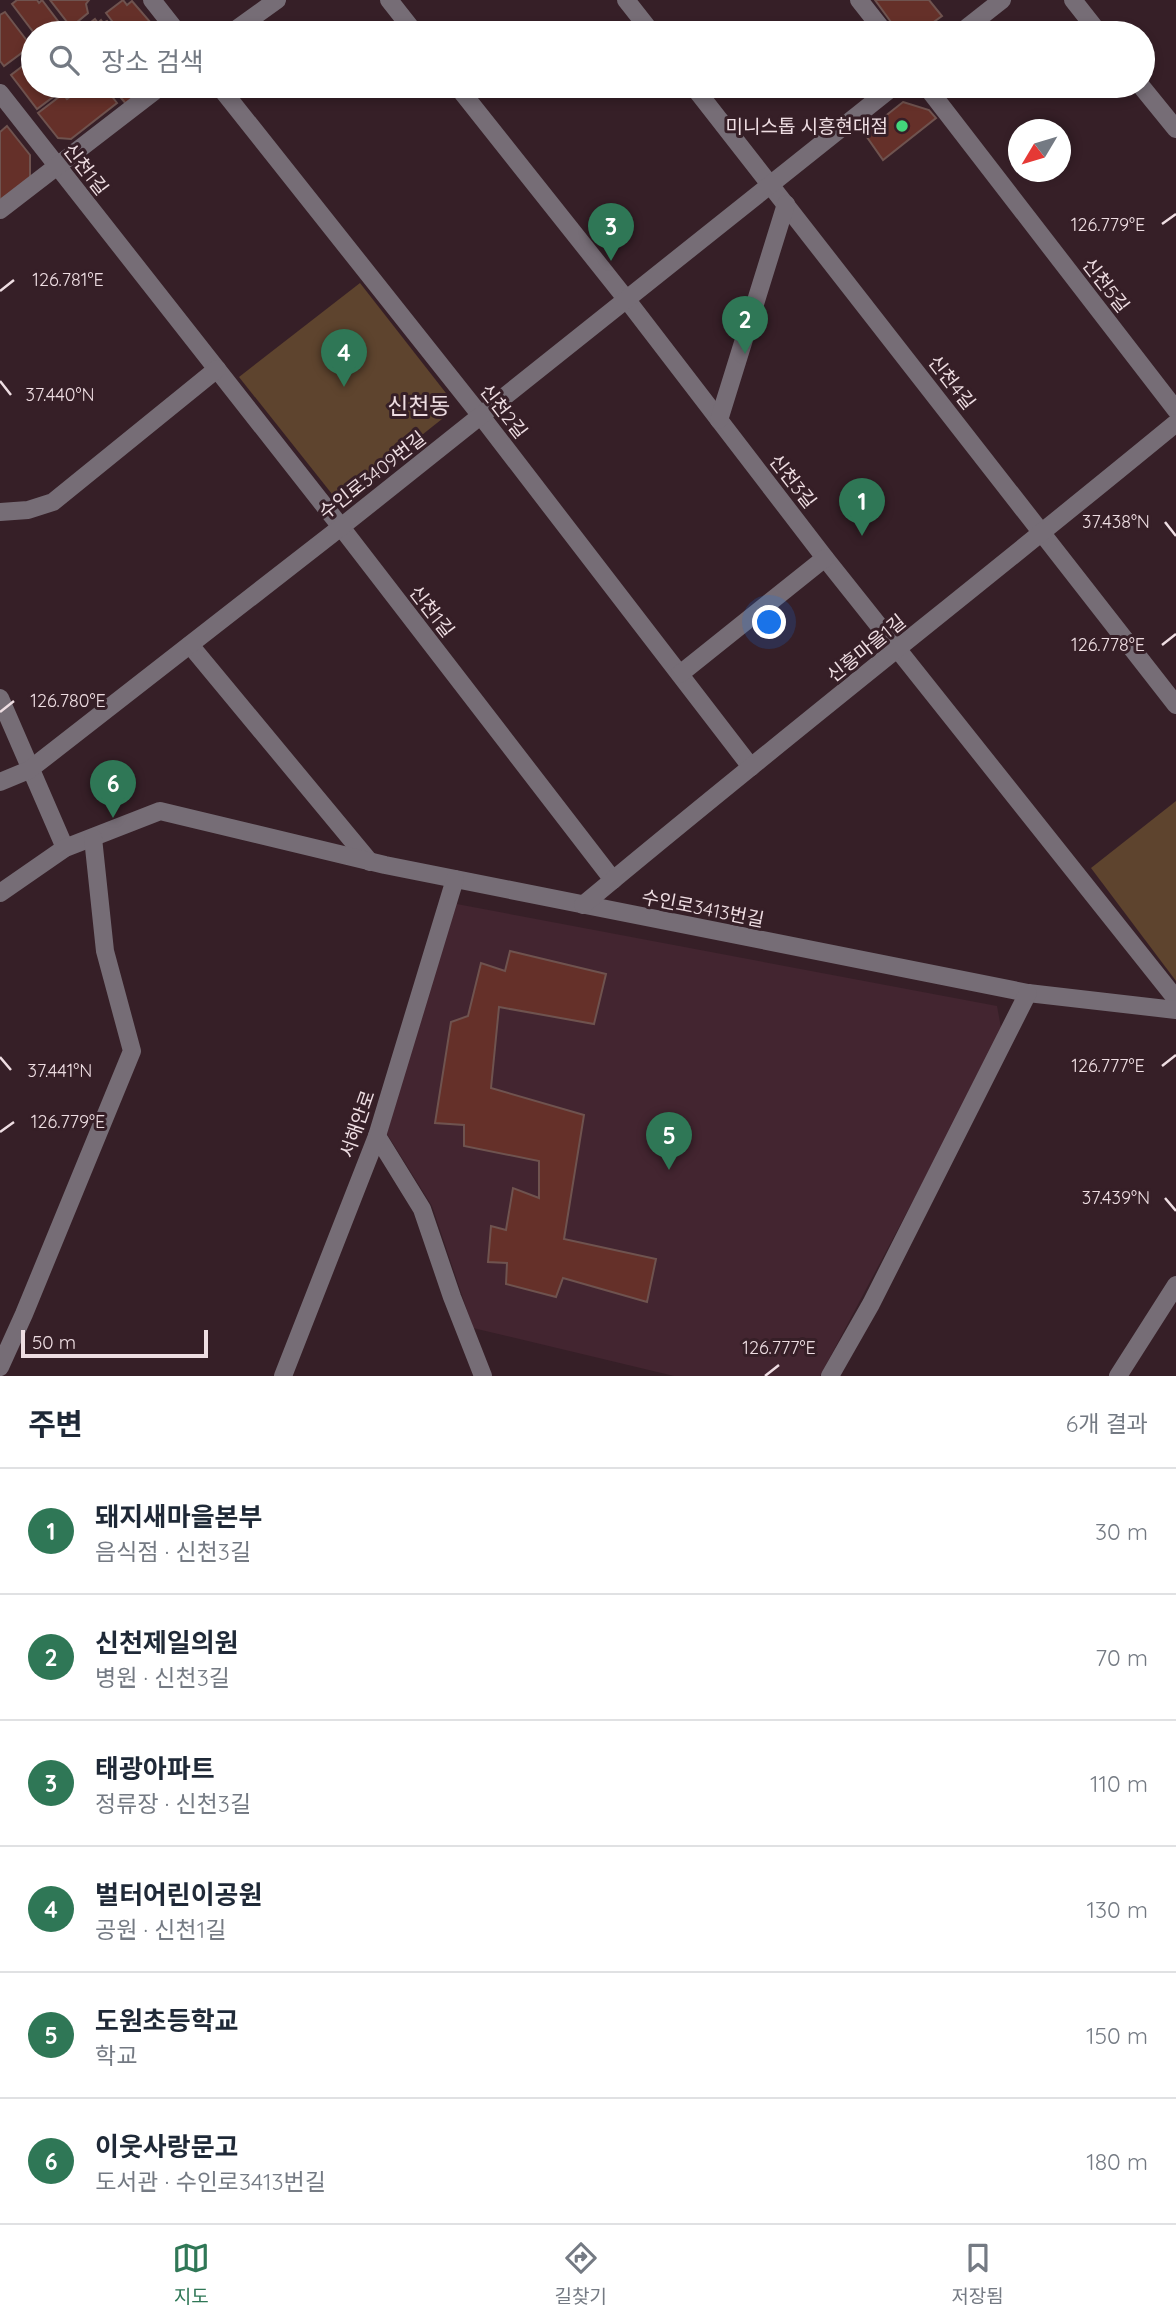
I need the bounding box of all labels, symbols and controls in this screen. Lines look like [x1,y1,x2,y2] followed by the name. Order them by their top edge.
[21,21,1155,98] search box
[45,41,83,79] icon: search
[101,45,204,78] text: 장소 검색
[725,114,888,138] place label: 미니스톱 시흥현대점
[894,118,910,134] marker: 미니스톱 시흥현대점
[1008,119,1071,182] north arrow
[58,138,114,200] street label: 신천1길
[588,203,634,261] pin: 3
[1071,213,1145,236] text: 126.779°E
[1077,253,1135,317] street label: 신천5길
[32,268,104,291] text: 126.781°E
[722,296,768,354] pin: 2
[321,329,367,387] pin: 4
[923,350,981,414] street label: 신천4길
[475,379,533,443] street label: 신천2길
[25,383,95,406] text: 37.440°N
[387,391,451,420] district label: 신천동
[314,426,430,524] street label: 수인로3409번길
[764,449,822,513] street label: 신천3길
[839,478,885,536] pin: 1
[1082,510,1150,533] text: 37.438°N
[404,580,460,642] street label: 신천1길
[752,605,786,639] your location
[822,609,910,687] street label: 신흥마을1길
[1071,633,1145,656] text: 126.778°E
[30,689,106,712] text: 126.780°E
[90,760,136,818] pin: 6
[640,884,766,932] street label: 수인로3413번길
[1071,1054,1145,1077] text: 126.777°E
[28,1059,92,1082] text: 37.441°N
[334,1087,380,1161] street label: 서해안로
[31,1110,105,1133] text: 126.779°E
[646,1112,692,1170] pin: 5
[1082,1186,1150,1209] text: 37.439°N
[21,1327,208,1359] scale bar
[32,1330,76,1354] text: 50 m
[742,1336,816,1359] text: 126.777°E
[28,1405,83,1443] text: 주변
[1066,1409,1148,1438] text: 6개 결과
[95,1500,262,1533] text: 돼지새마을본부
[47,1517,55,1546] text: 1
[1095,1517,1148,1546] text: 30 m
[95,1537,251,1566] text: 음식점 · 신천3길
[95,1626,239,1659] text: 신천제일의원
[44,1643,58,1672] text: 2
[1095,1643,1148,1672] text: 70 m
[95,1663,230,1692] text: 병원 · 신천3길
[95,1752,215,1785] text: 태광아파트
[45,1769,57,1798] text: 3
[1090,1769,1148,1798] text: 110 m
[95,1789,251,1818] text: 정류장 · 신천3길
[95,1878,262,1911] text: 벌터어린이공원
[44,1895,58,1924] text: 4
[1086,1895,1148,1924] text: 130 m
[95,1915,226,1944] text: 공원 · 신천1길
[95,2004,239,2037] text: 도원초등학교
[44,2021,58,2050] text: 5
[1086,2021,1148,2050] text: 150 m
[95,2041,137,2070] text: 학교
[95,2130,239,2163] text: 이웃사랑문고
[45,2147,57,2176] text: 6
[1086,2147,1148,2176] text: 180 m
[95,2167,326,2196] text: 도서관 · 수인로3413번길
[172,2239,210,2308] tab: 지도
[555,2239,607,2308] tab: 길찾기
[951,2239,1004,2308] tab: 저장됨

